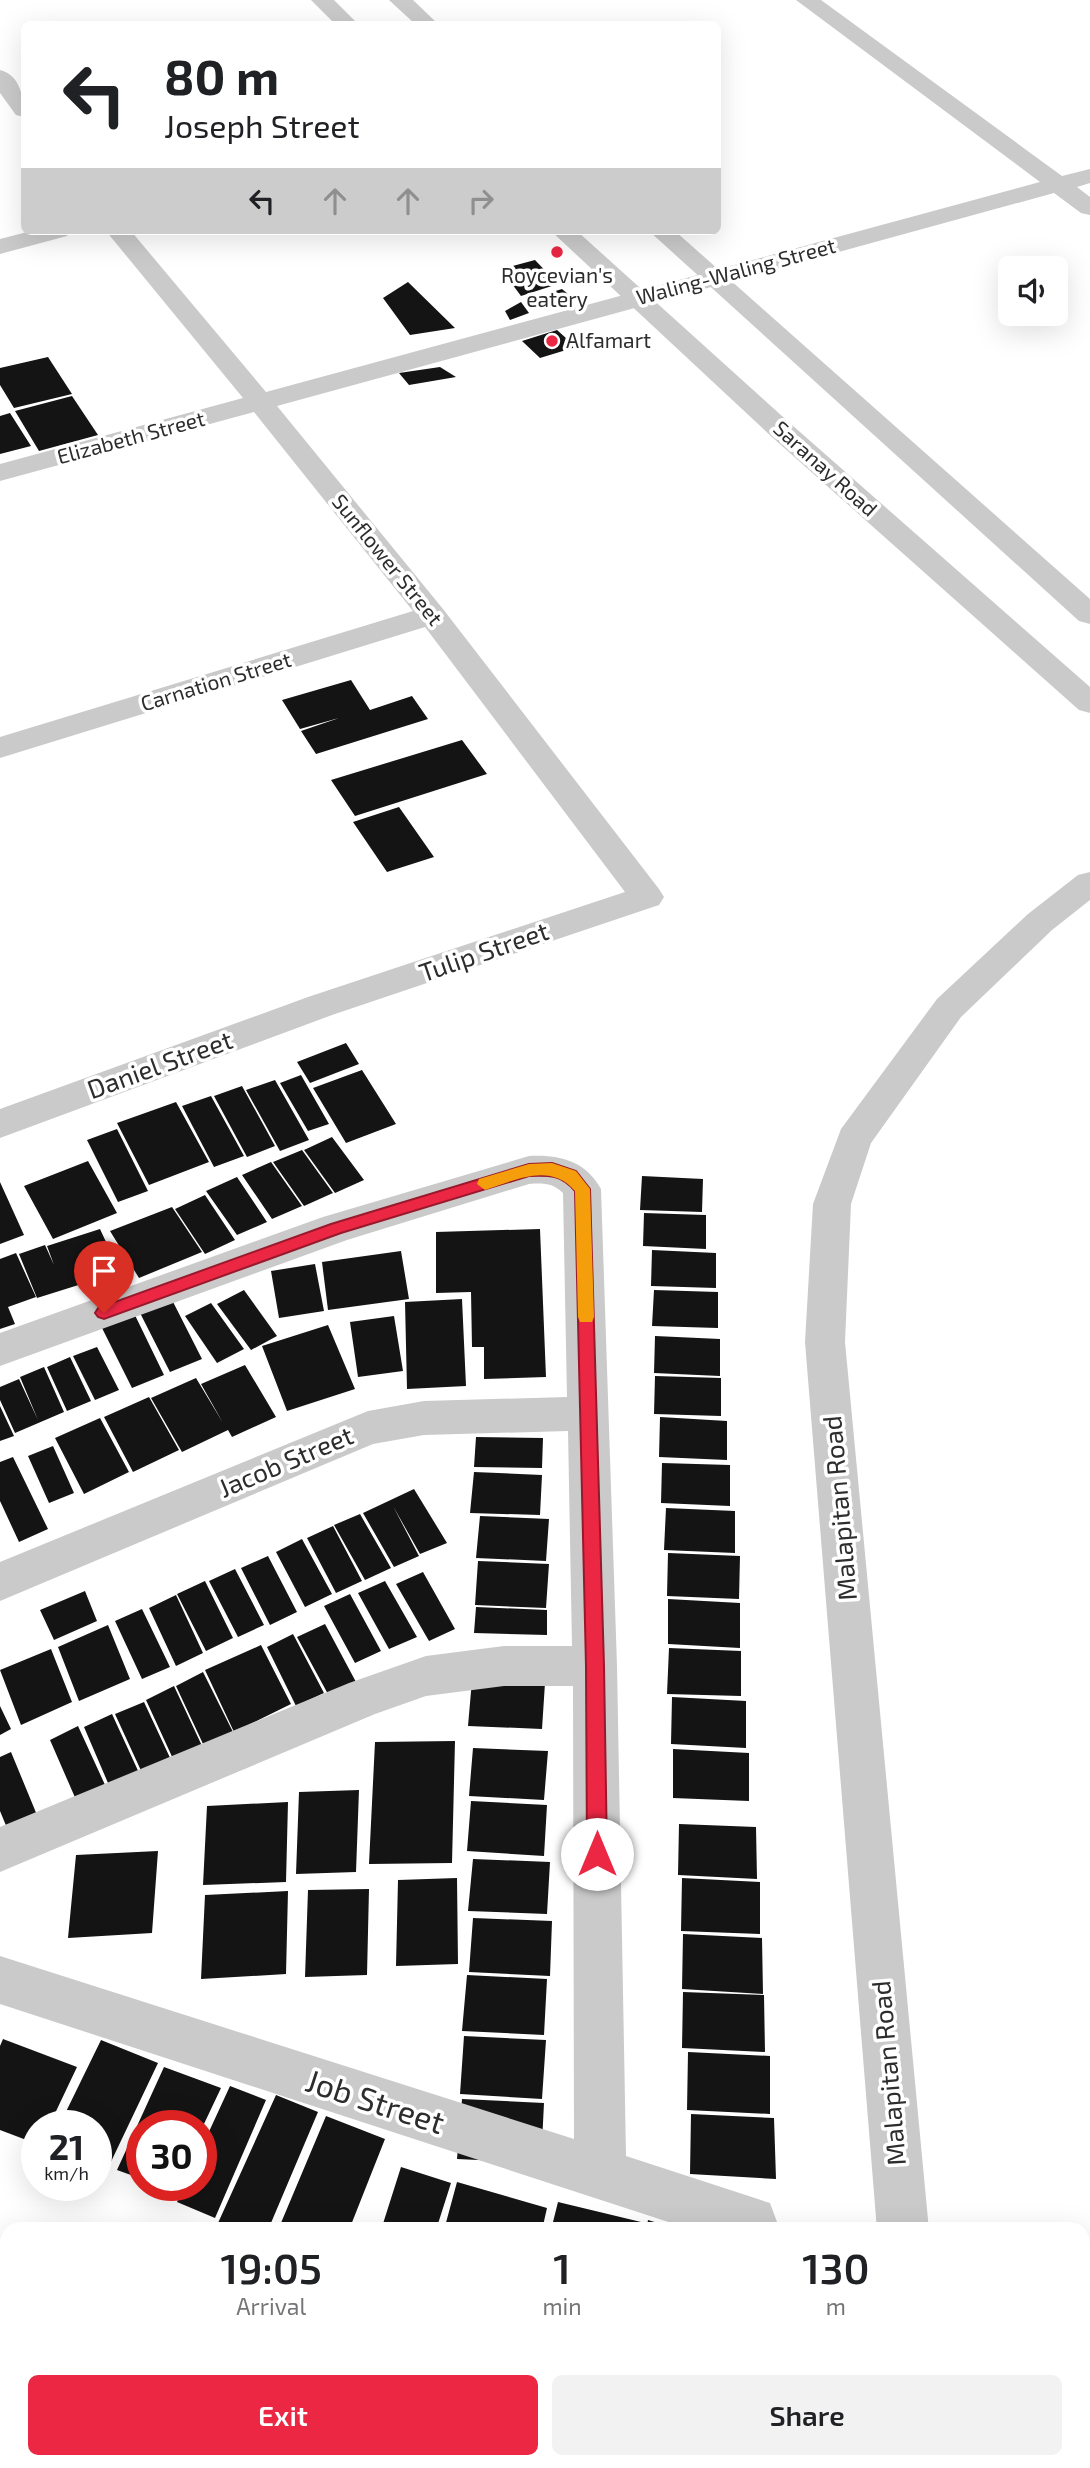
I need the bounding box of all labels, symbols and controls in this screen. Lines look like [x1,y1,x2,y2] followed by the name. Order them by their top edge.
[164,46,279,105] text: 80 m
[49,49,140,140] icon: left
[164,106,360,144] text: Joseph Street
[243,182,281,220] icon: left
[316,182,354,220] icon: ahead
[389,182,427,220] icon: ahead
[462,182,500,220] icon: right
[633,232,838,309] street label: Waling-Waling Street
[549,244,565,260] marker: Roycevian's eatery
[998,256,1068,326] map controls
[998,256,1068,326] button: sound
[501,262,613,311] place label: Roycevian's eatery
[566,327,651,352] place label: Alfamart
[544,333,560,349] marker: Alfamart
[54,405,207,468] street label: Elizabeth Street
[769,415,883,521] street label: Saranay Road
[328,488,449,630] street label: Sunflower Street
[137,646,294,715] street label: Carnation Street
[415,914,552,987] street label: Tulip Street
[83,1023,236,1104] street label: Daniel Street
[74,1241,134,1313] pin
[85,1252,123,1290] icon: arrive
[815,1414,862,1602] street label: Malapitan Road
[213,1418,357,1503] street label: Jacob Street
[560,1817,634,1891] position arrow
[864,1979,911,2167] street label: Malapitan Road
[302,2060,450,2140] street label: Job Street
[126,2110,217,2201] speed limit sign: 30
[49,2125,84,2167] text: 21
[44,2162,89,2184] text: km/h
[221,2242,322,2292] text: 19:05
[553,2242,571,2292] text: 1
[802,2242,869,2292] text: 130
[236,2292,306,2320] text: Arrival
[542,2292,582,2320] text: min
[826,2292,846,2320] text: m
[28,2375,538,2455] button: Exit
[552,2375,1062,2455] button: Share

